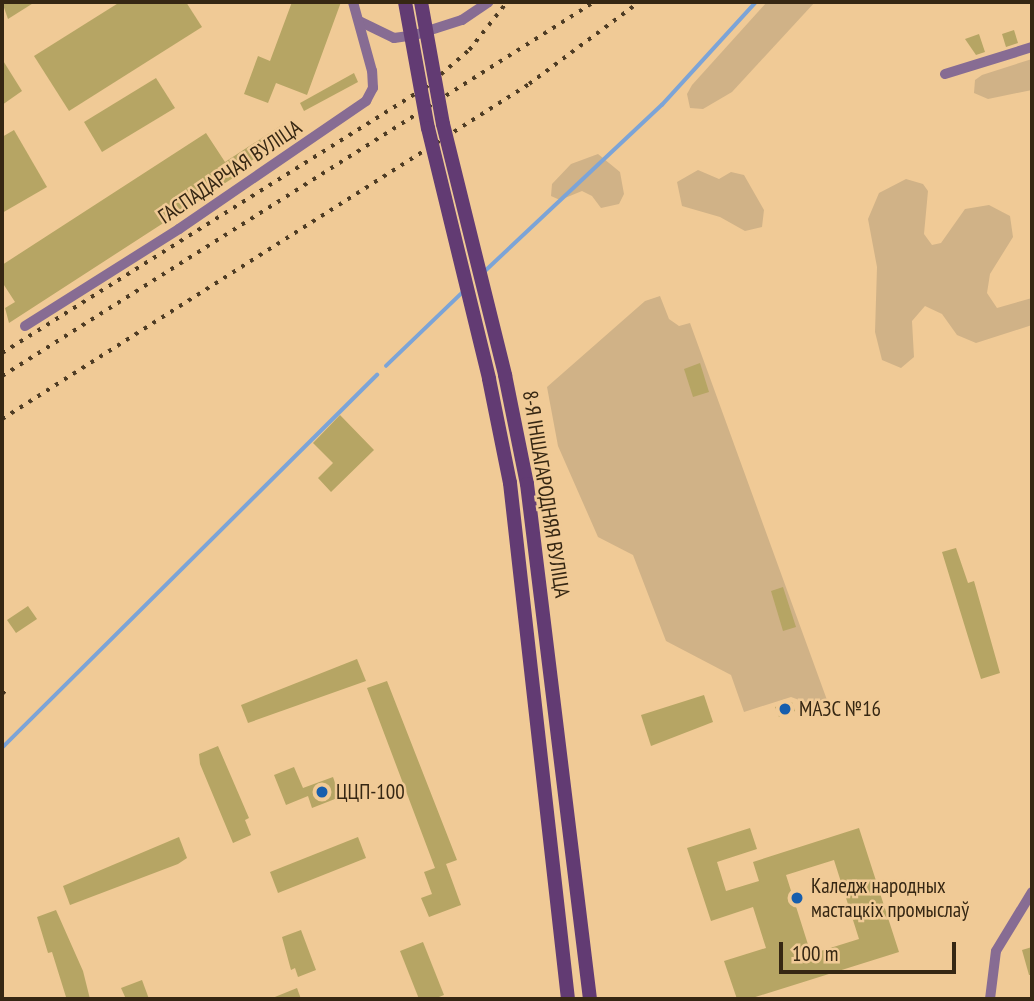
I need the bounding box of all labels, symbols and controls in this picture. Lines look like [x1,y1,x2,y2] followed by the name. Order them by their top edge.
[154,115,306,229] street label: ГАСПАДАРЧАЯ ВУЛІЦА
[517,389,575,599] street label: 8-Я ІНШАГАРОДНЯЯ ВУЛІЦА
[799,696,882,722] place label: МАЗС №16
[777,701,793,717] marker: МАЗС №16
[336,779,405,805] place label: ЦЦП-100
[314,784,330,800] marker: ЦЦП-100
[811,873,970,923] place label: Каледж народных мастацкіх промыслаў
[789,890,805,906] marker: Каледж народных мастацкіх промыслаў
[782,928,959,972] scale bar
[792,940,838,967] text: 100 m

